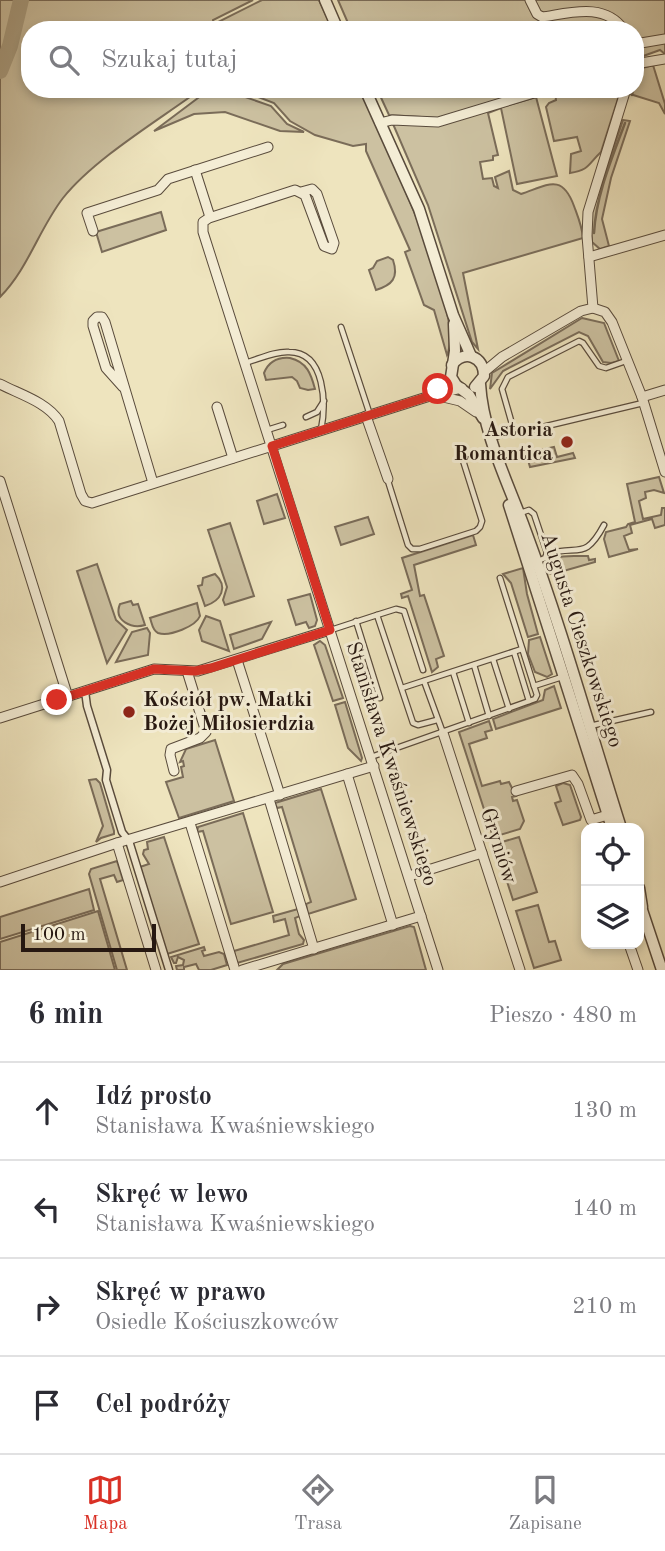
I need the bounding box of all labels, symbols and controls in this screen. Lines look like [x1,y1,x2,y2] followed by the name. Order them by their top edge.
[21,21,644,98] search box
[45,41,83,79] icon: search
[101,47,238,73] text: Szukaj tutaj
[422,373,453,404] route start
[454,420,553,465] place label: Astoria Romantica
[559,434,575,450] marker: Astoria Romantica
[536,530,626,750] street label: Augusta Cieszkowskiego
[342,639,440,889] street label: Stanisława Kwaśniewskiego
[41,684,72,715] route end
[143,690,315,735] place label: Kościół pw. Matki Bożej Miłosierdzia
[121,704,137,720] marker: Kościół pw. Matki Bożej Miłosierdzia
[476,806,520,886] street label: Gryniów
[581,823,644,949] map controls
[581,823,644,886] button: locate
[581,886,644,949] button: layers
[21,921,156,953] scale bar
[32,926,85,945] text: 100 m
[28,1000,103,1030] text: 6 min
[489,1004,637,1027] text: Pieszo · 480 m
[95,1084,212,1110] text: Idź prosto
[28,1092,66,1130] icon: ahead
[572,1099,637,1122] text: 130 m
[95,1115,375,1138] text: Stanisława Kwaśniewskiego
[95,1182,248,1208] text: Skręć w lewo
[28,1190,66,1228] icon: left
[572,1197,637,1220] text: 140 m
[95,1213,375,1236] text: Stanisława Kwaśniewskiego
[95,1280,266,1306] text: Skręć w prawo
[28,1288,66,1326] icon: right
[572,1295,637,1318] text: 210 m
[95,1311,339,1334] text: Osiedle Kościuszkowców
[28,1386,66,1424] icon: arrive
[95,1392,231,1418] text: Cel podróży
[83,1471,128,1536] tab: Mapa
[294,1471,342,1536] tab: Trasa
[508,1471,582,1536] tab: Zapisane

